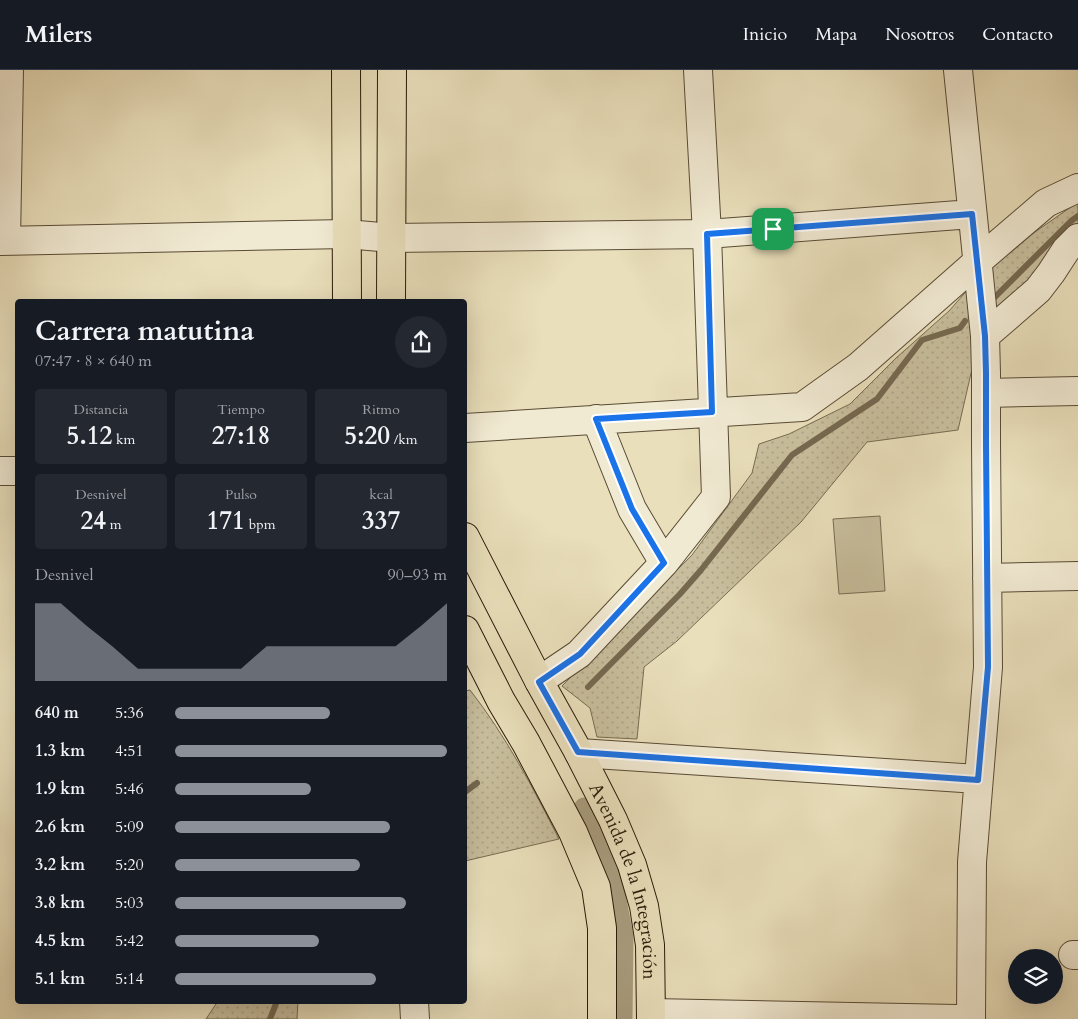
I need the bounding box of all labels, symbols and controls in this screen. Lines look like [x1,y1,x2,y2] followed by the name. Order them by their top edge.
[25,18,92,51] text: Milers
[743,22,787,47] text: Inicio
[815,22,857,47] text: Mapa
[885,22,954,47] text: Nosotros
[982,22,1053,47] text: Contacto
[752,208,794,250] pin
[759,215,787,243] icon: arrive
[35,312,254,350] text: Carrera matutina
[395,316,447,368] button: share
[35,350,152,372] text: 07:47 · 8 × 640 m
[74,400,128,419] text: Distancia
[217,400,265,419] text: Tiempo
[362,400,400,419] text: Ritmo
[67,419,112,453] text: 5.12
[212,419,270,453] text: 27:18
[344,419,390,453] text: 5:20
[112,430,135,449] text: km
[390,430,418,449] text: /km
[75,485,127,504] text: Desnivel
[225,485,257,504] text: Pulso
[369,485,393,504] text: kcal
[80,504,106,538] text: 24
[207,504,245,538] text: 171
[362,504,400,538] text: 337
[106,515,122,534] text: m
[245,515,276,534] text: bpm
[35,564,94,586] text: Desnivel
[388,564,447,586] text: 90–93 m
[35,702,79,724] text: 640 m
[115,702,144,724] text: 5:36
[35,740,85,762] text: 1.3 km
[115,740,144,762] text: 4:51
[35,778,85,800] text: 1.9 km
[115,778,144,800] text: 5:46
[582,778,662,980] street label: Avenida de la Integración
[35,816,85,838] text: 2.6 km
[115,816,144,838] text: 5:09
[35,854,85,876] text: 3.2 km
[115,854,144,876] text: 5:20
[35,892,85,914] text: 3.8 km
[115,892,144,914] text: 5:03
[35,930,85,952] text: 4.5 km
[115,930,144,952] text: 5:42
[1008,949,1063,1004] map controls
[1008,949,1063,1004] button: layers
[35,968,85,990] text: 5.1 km
[115,968,144,990] text: 5:14

